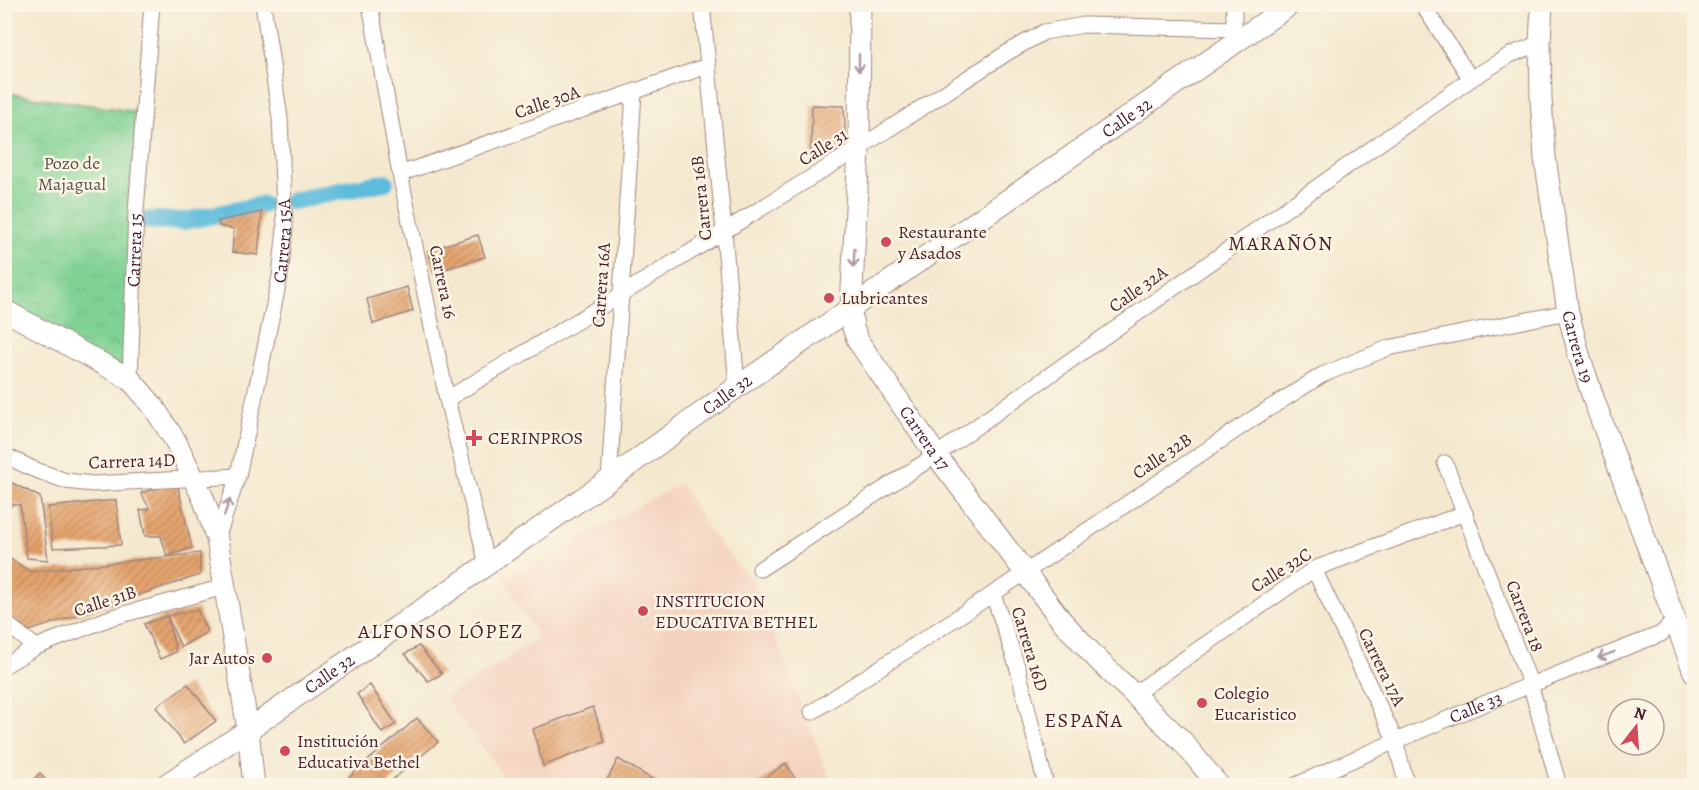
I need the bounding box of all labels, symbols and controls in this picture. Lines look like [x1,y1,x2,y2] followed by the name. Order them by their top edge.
[853,52,865,72] one-way arrow
[511,79,583,124] street label: Calle 30A
[1097,92,1157,143] street label: Calle 32
[794,123,852,171] street label: Calle 31
[38,151,107,196] park label: Pozo de Majagual
[685,154,717,242] street label: Carrera 16B
[267,198,297,285] street label: Carrera 15A
[121,213,148,287] street label: Carrera 15
[897,220,987,265] place label: Restaurante y Asados
[1228,230,1334,257] district label: MARAÑÓN
[879,235,893,249] marker: Restaurante y Asados
[586,241,616,328] street label: Carrera 16A
[424,243,462,321] street label: Carrera 16
[848,247,859,267] one-way arrow
[1104,260,1173,318] street label: Calle 32A
[841,286,928,310] place label: Lubricantes
[822,291,836,305] marker: Lubricantes
[1556,308,1600,386] street label: Carrera 19
[697,368,757,420] street label: Calle 32
[894,401,956,476] street label: Carrera 17
[488,426,583,450] place label: CERINPROS
[1128,427,1196,485] street label: Calle 32B
[465,429,483,447] marker: CERINPROS
[88,447,176,475] street label: Carrera 14D
[223,498,234,517] one-way arrow
[1246,542,1316,598] street label: Calle 32C
[1500,577,1550,655] street label: Carrera 18
[71,580,139,622] street label: Calle 31B
[655,589,818,634] place label: INSTITUCION EDUCATIVA BETHEL
[636,604,650,618] marker: INSTITUCION EDUCATIVA BETHEL
[1006,604,1054,694] street label: Carrera 16D
[357,618,524,645] district label: ALFONSO LÓPEZ
[1353,624,1411,711] street label: Carrera 17A
[189,646,255,670] place label: Jar Autos
[299,647,360,699] street label: Calle 32
[1597,650,1616,661] one-way arrow
[260,651,274,665] marker: Jar Autos
[1214,681,1296,726] place label: Colegio Eucaristico
[1446,686,1506,729] street label: Calle 33
[1195,696,1209,710] marker: Colegio Eucaristico
[1606,697,1666,757] north arrow
[1631,701,1649,726] text: N
[1044,707,1124,734] district label: ESPAÑA
[297,729,420,774] place label: Institución Educativa Bethel
[278,744,292,758] marker: Institución Educativa Bethel

